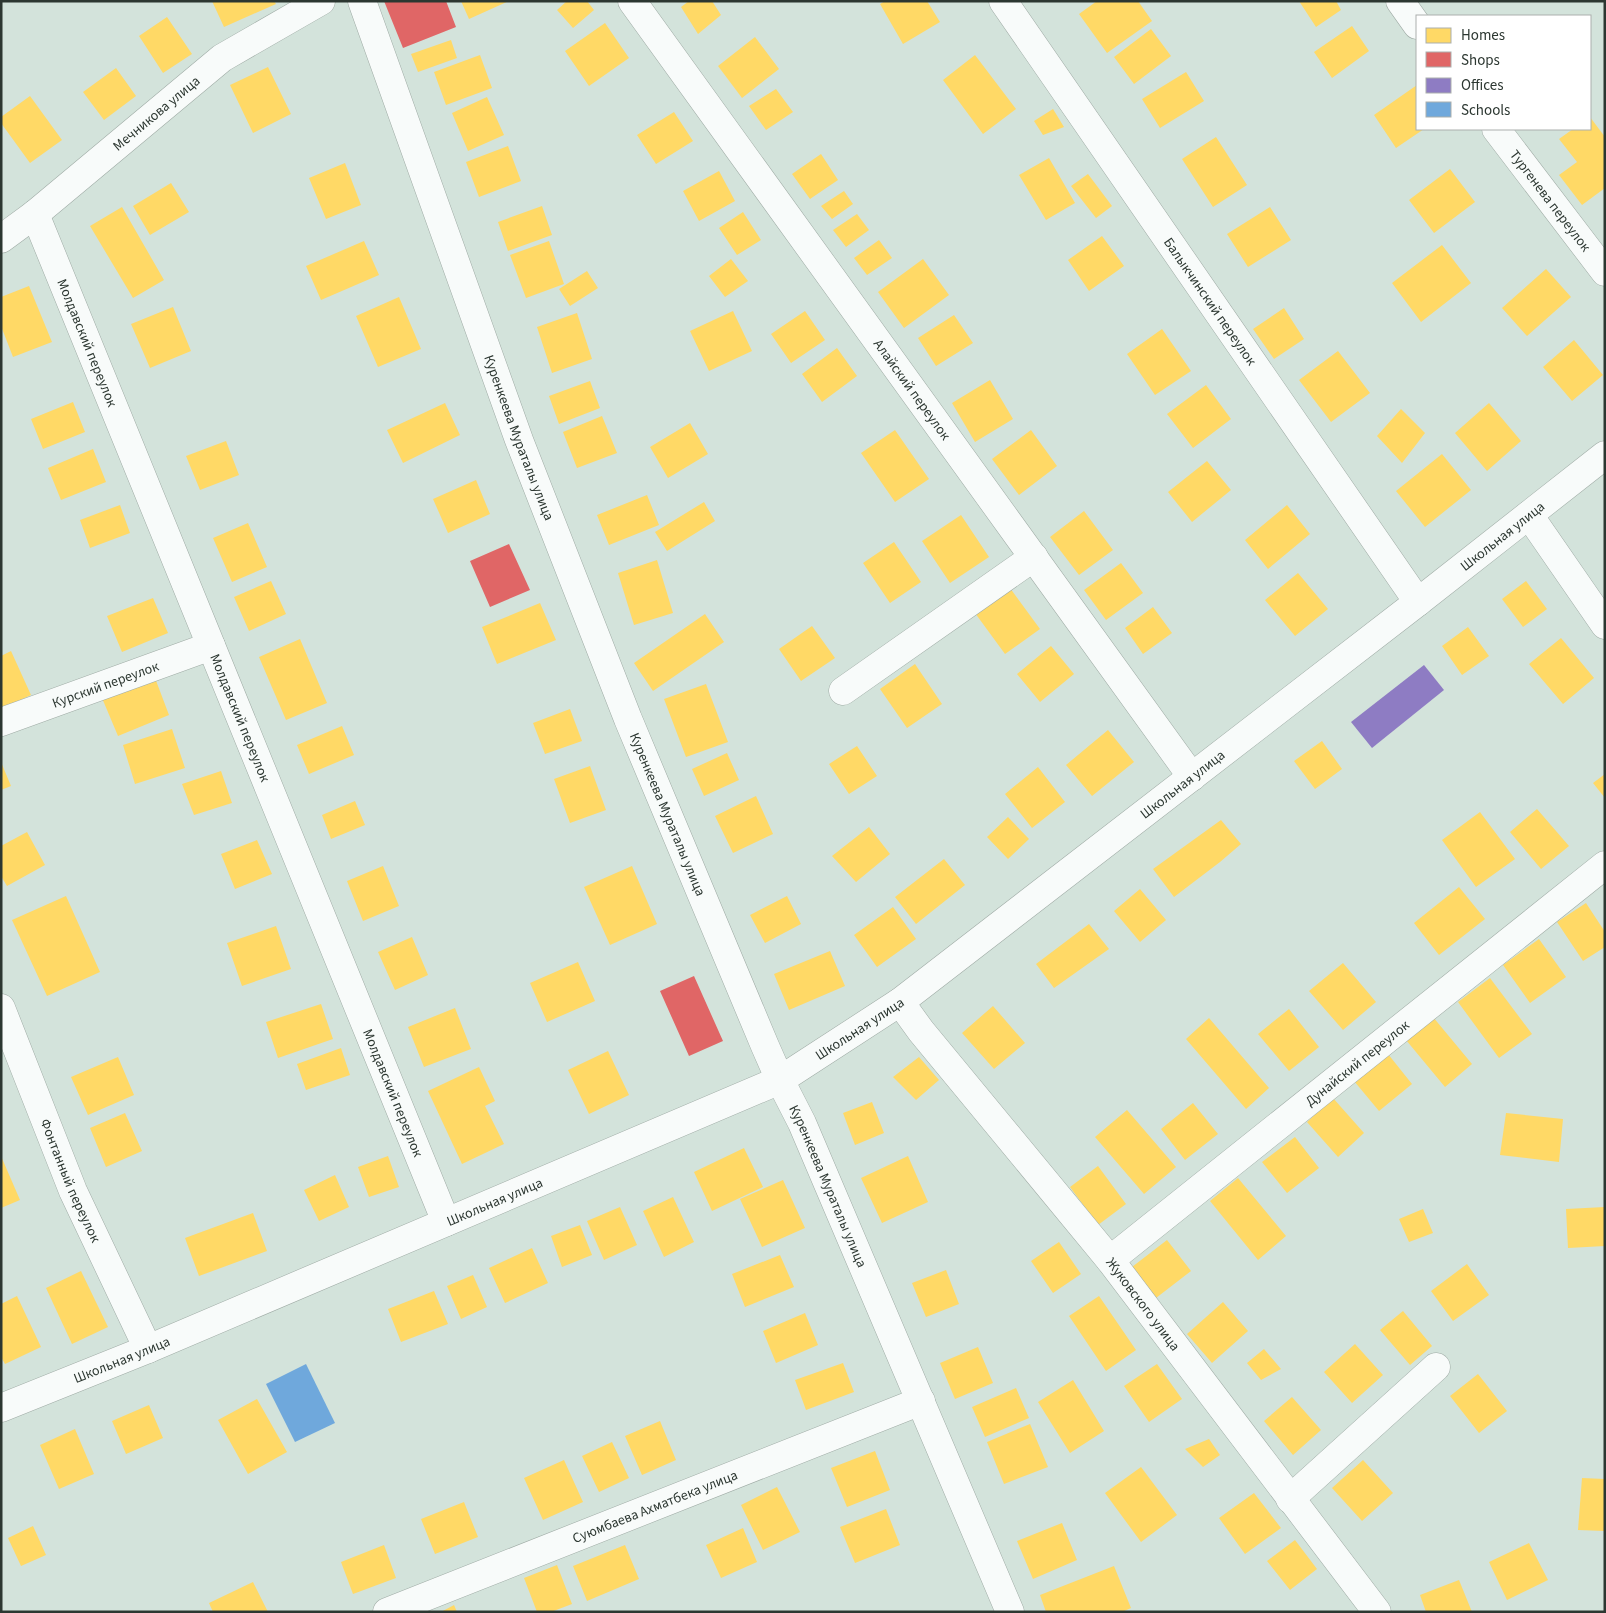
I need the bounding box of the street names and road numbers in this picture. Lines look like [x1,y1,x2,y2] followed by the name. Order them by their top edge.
[109,71,205,156] street label: Мечникова улица
[1504,146,1595,256] street label: Тургенева переулок
[1158,234,1261,370] street label: Балыкчинский переулок
[51,276,122,410] street label: Молдавский переулок
[868,335,955,445] street label: Алайский переулок
[478,352,558,524] street label: Куренкеева Мураталы улица
[1456,497,1549,576] street label: Школьная улица
[204,651,275,785] street label: Молдавский переулок
[50,657,162,714] street label: Курский переулок
[624,730,710,899] street label: Куренкеева Мураталы улица
[1136,746,1230,824] street label: Школьная улица
[812,993,908,1066] street label: Школьная улица
[1301,1016,1414,1112] street label: Дунайский переулок
[357,1026,427,1160] street label: Молдавский переулок
[783,1102,871,1271] street label: Куренкеева Мураталы улица
[35,1116,105,1246] street label: Фонтанный переулок
[444,1173,546,1232] street label: Школьная улица
[1101,1254,1185,1355] street label: Жуковского улица
[71,1332,173,1389] street label: Школьная улица
[570,1465,741,1549] street label: Суюмбаева Ахматбека улица

